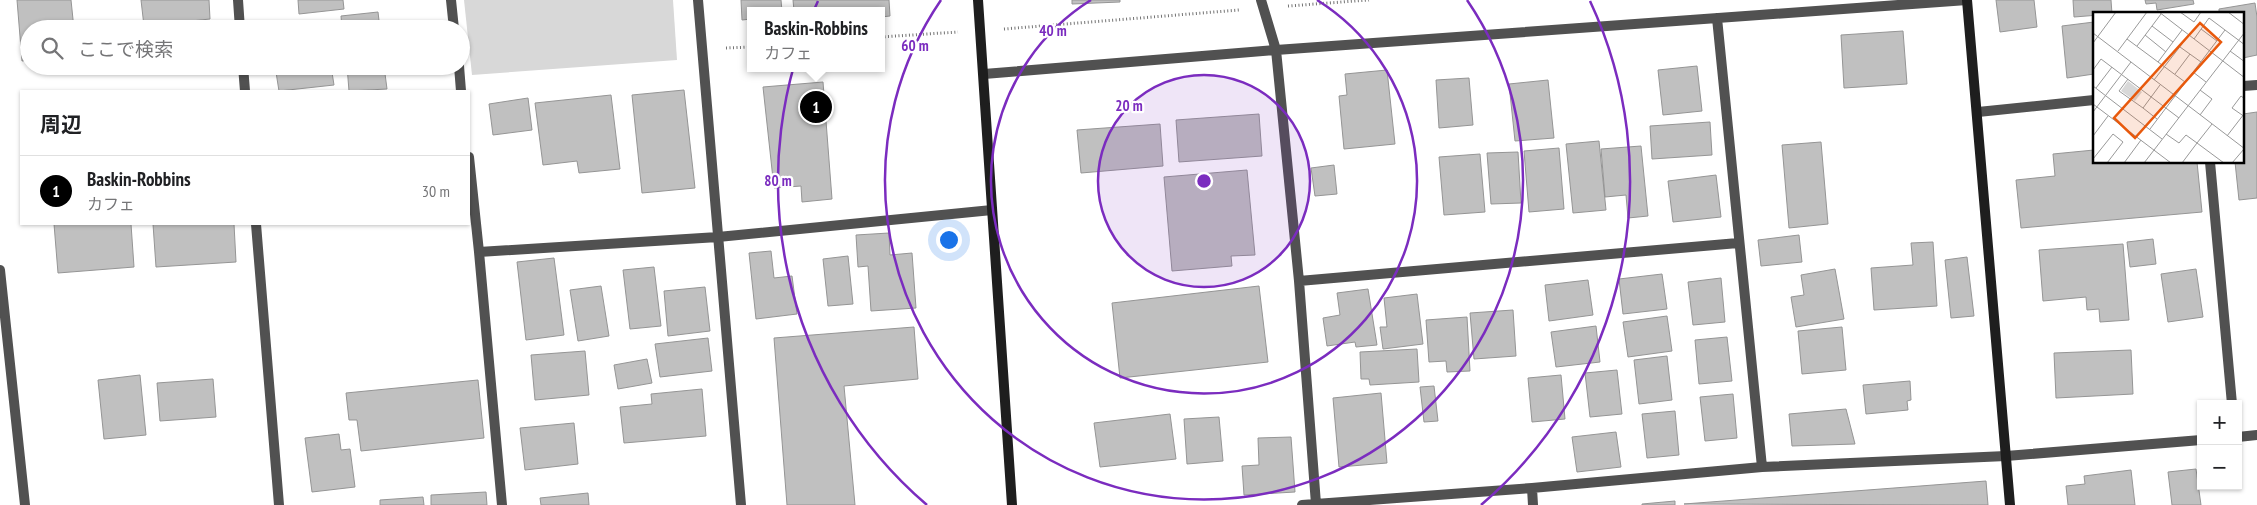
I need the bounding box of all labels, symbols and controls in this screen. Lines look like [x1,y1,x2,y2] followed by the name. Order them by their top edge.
[747,7,885,72] popup
[2093,12,2244,164] inset map
[764,16,868,40] text: Baskin-Robbins
[20,20,470,75] search box
[1039,21,1067,40] text: 40 m
[38,34,66,62] icon: search
[901,36,929,55] text: 60 m
[78,37,173,61] text: ここで検索
[764,43,812,63] text: カフェ
[800,88,832,126] pin: 1
[1115,96,1143,115] text: 20 m
[40,111,82,138] text: 周辺
[87,167,191,191] text: Baskin-Robbins
[764,171,792,190] text: 80 m
[1195,172,1213,190] centre of rings
[52,181,60,201] text: 1
[422,181,450,201] text: 30 m
[87,194,135,214] text: カフェ
[936,227,962,253] your location
[2197,400,2242,490] map controls
[2197,400,2242,445] button: +
[2197,445,2242,490] button: −

